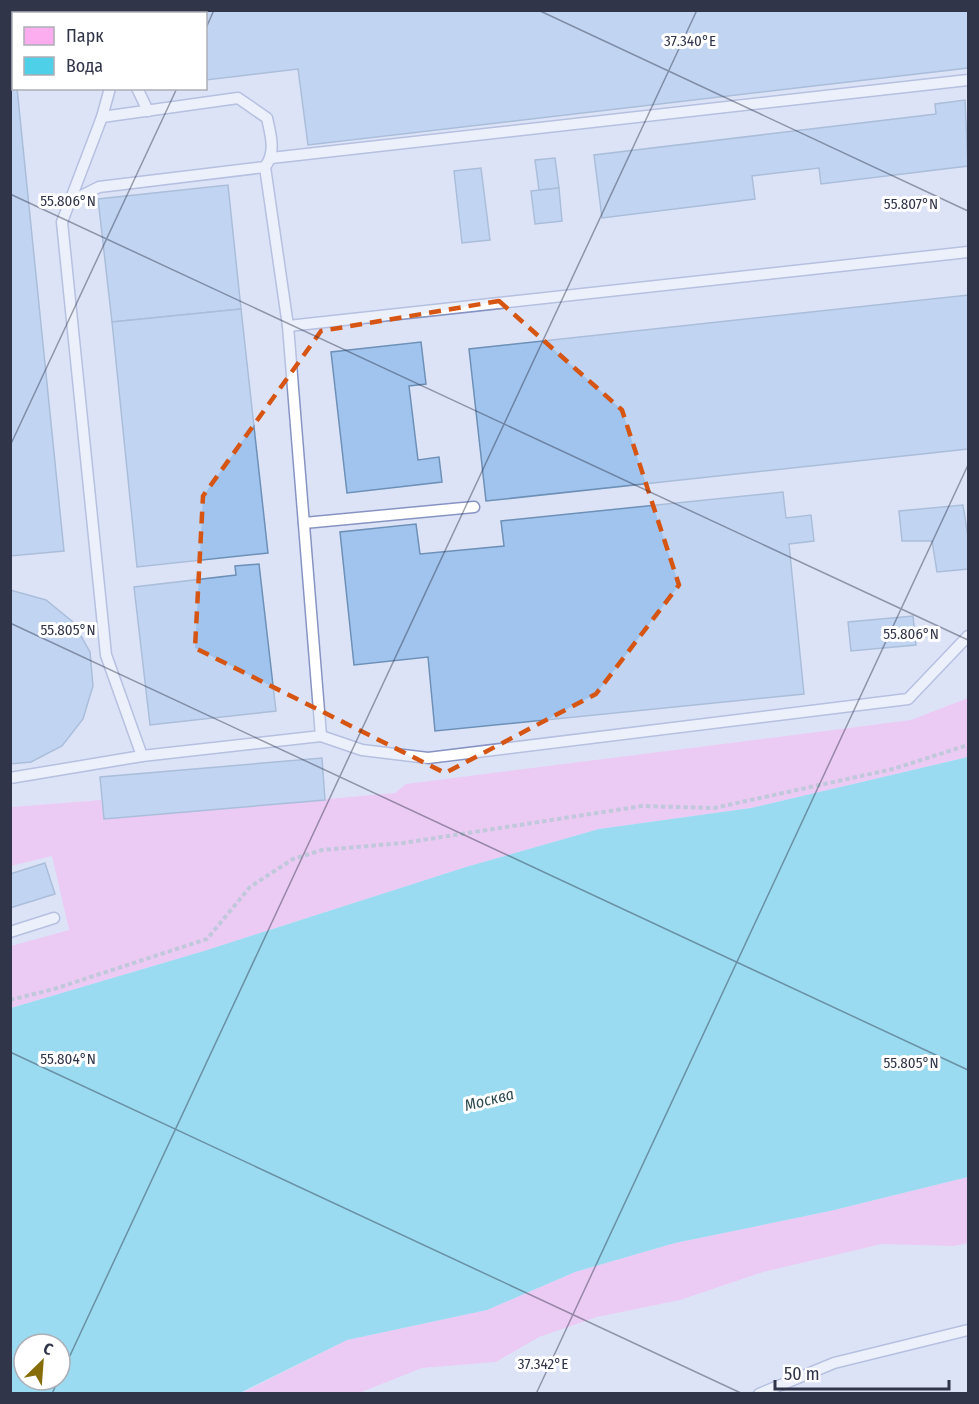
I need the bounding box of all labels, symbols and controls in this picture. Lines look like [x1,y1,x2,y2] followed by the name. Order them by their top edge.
[12,12,207,90] legend
[66,25,104,47] text: Парк
[664,32,716,50] text: 37.340°E
[66,55,103,77] text: Вода
[40,192,96,210] text: 55.806°N
[884,195,938,213] text: 55.807°N
[40,621,96,639] text: 55.805°N
[883,625,939,643] text: 55.806°N
[40,1050,96,1068] text: 55.804°N
[883,1054,939,1072] text: 55.805°N
[462,1084,516,1115] water label: Москва
[12,1332,72,1392] north arrow
[40,1338,56,1359] text: С
[775,1353,949,1391] scale bar
[518,1355,568,1373] text: 37.342°E
[784,1363,820,1385] text: 50 m

